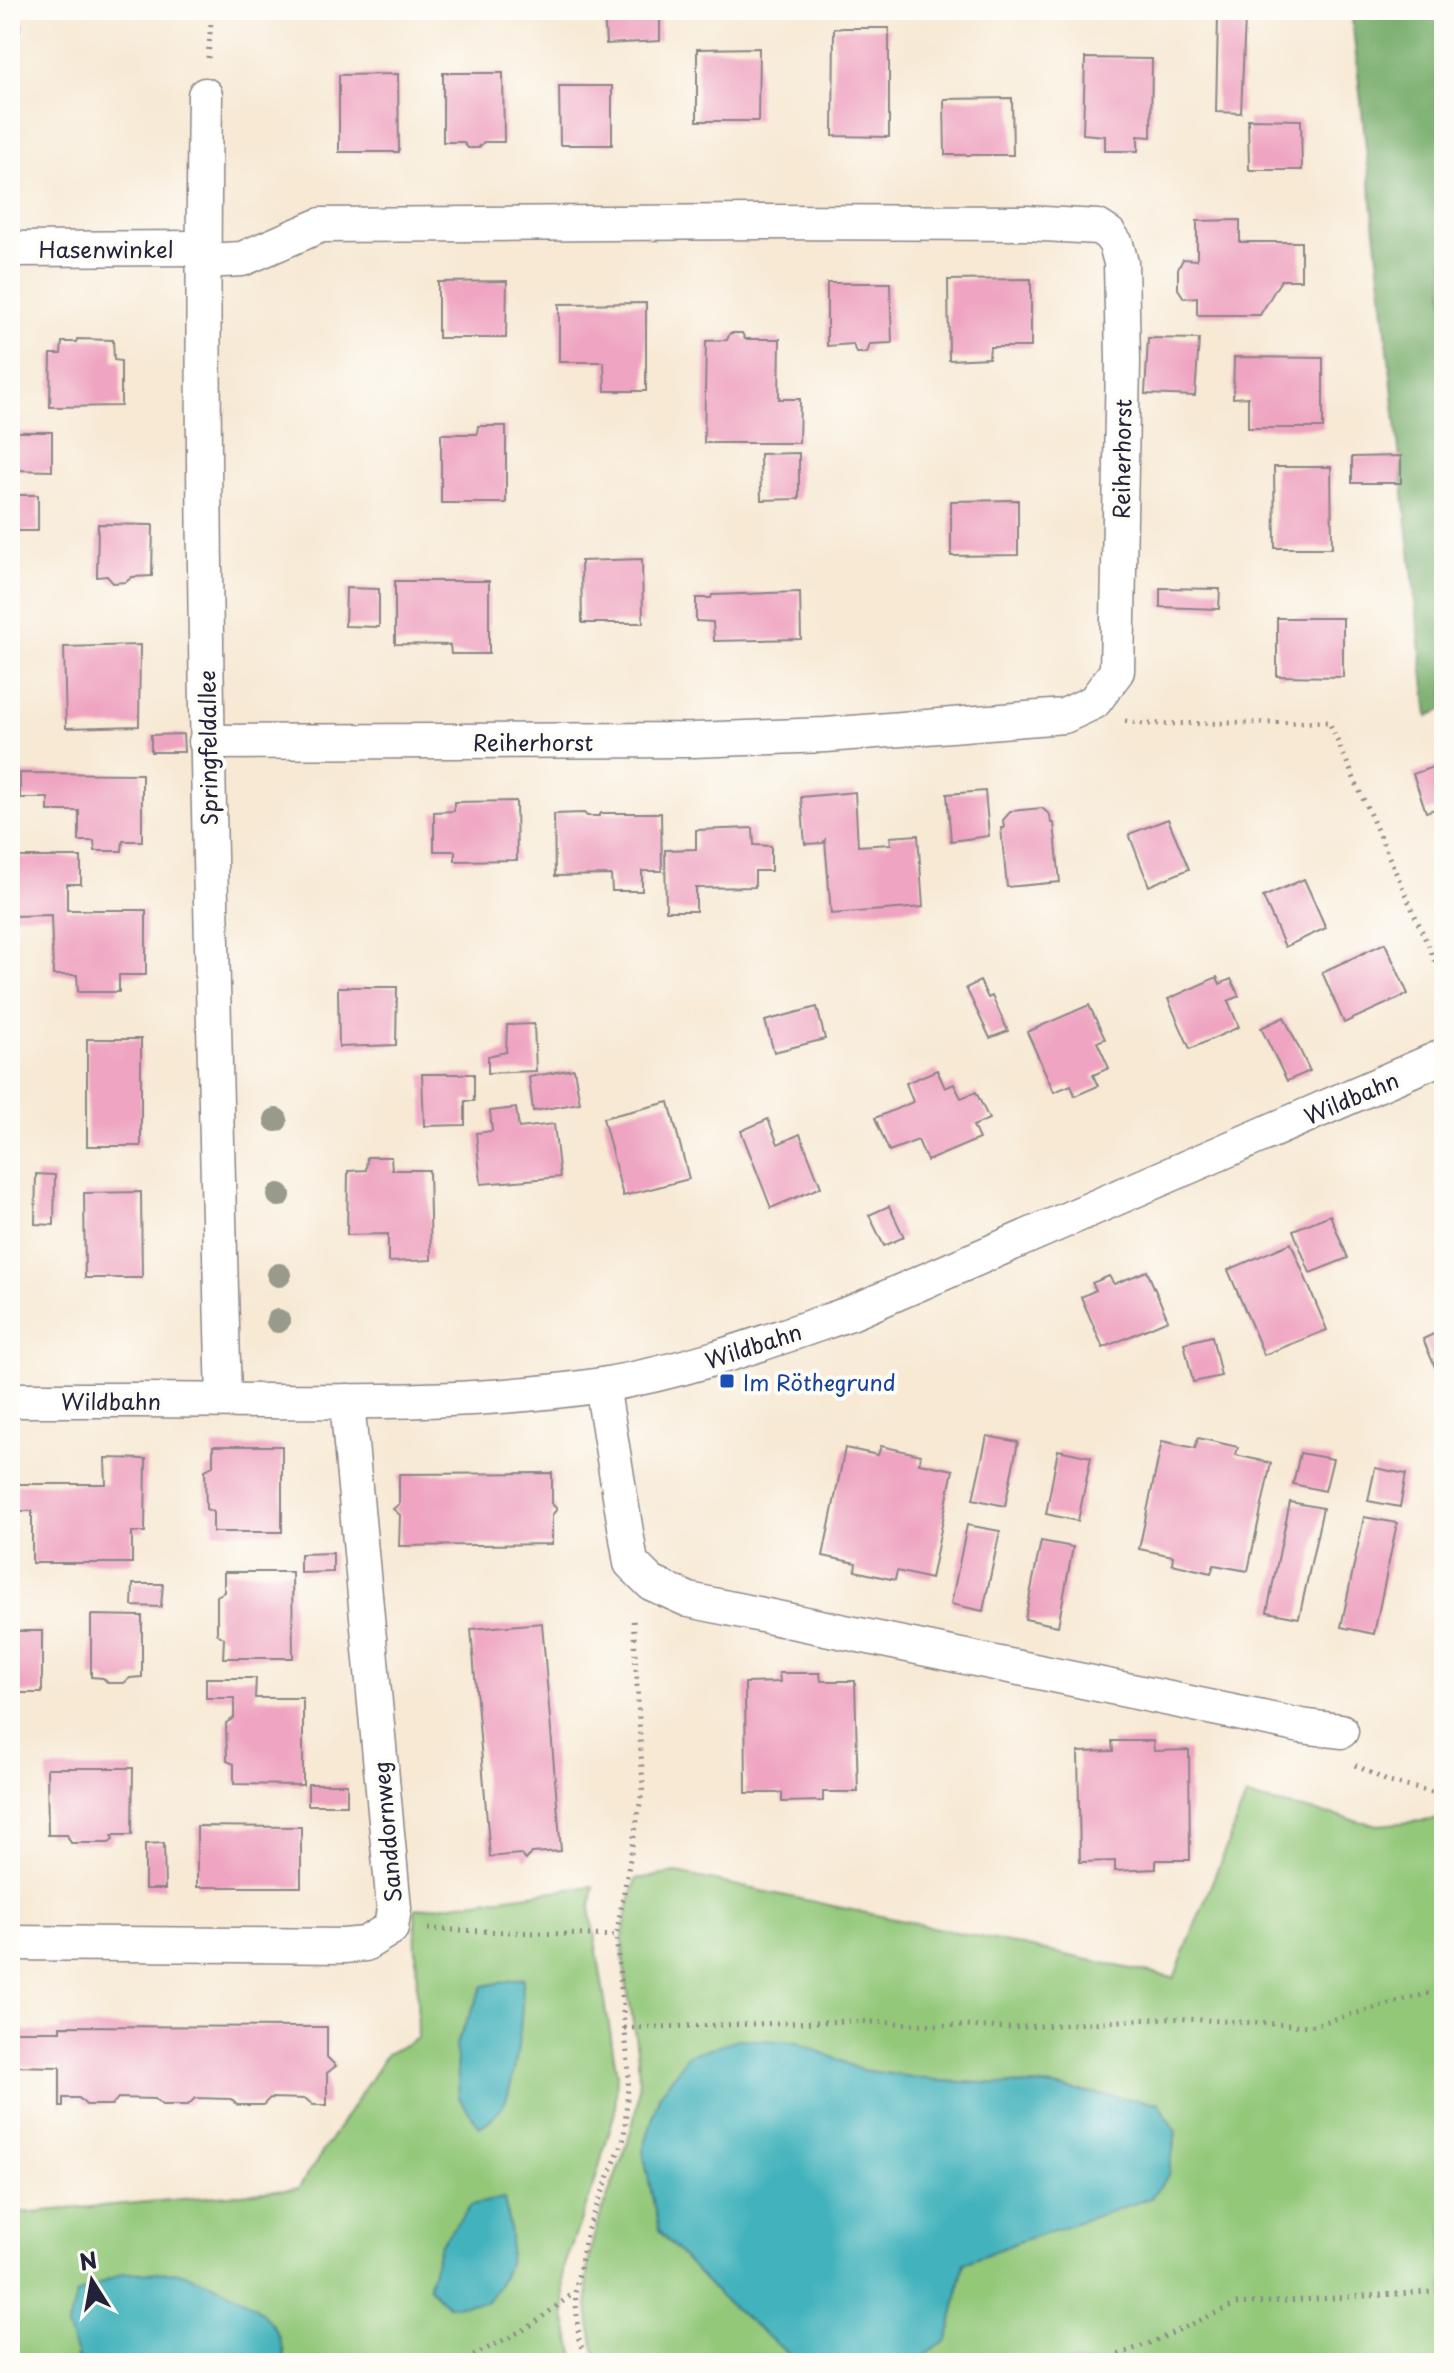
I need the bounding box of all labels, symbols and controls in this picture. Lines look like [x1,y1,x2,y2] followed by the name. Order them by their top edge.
[39,232,173,265] street label: Hasenwinkel
[1103,398,1139,519] street label: Reiherhorst
[189,670,225,826] street label: Springfeldallee
[473,725,593,758] street label: Reiherhorst
[1299,1062,1403,1132] street label: Wildbahn
[700,1314,806,1376] street label: Wildbahn
[743,1365,896,1398] place label: Im Röthegrund
[718,1372,736,1390] marker: Im Röthegrund
[61,1384,161,1417] street label: Wildbahn
[363,1760,409,1904] street label: Sanddornweg
[52,2241,132,2321] north arrow
[76,2242,100,2278] text: N

